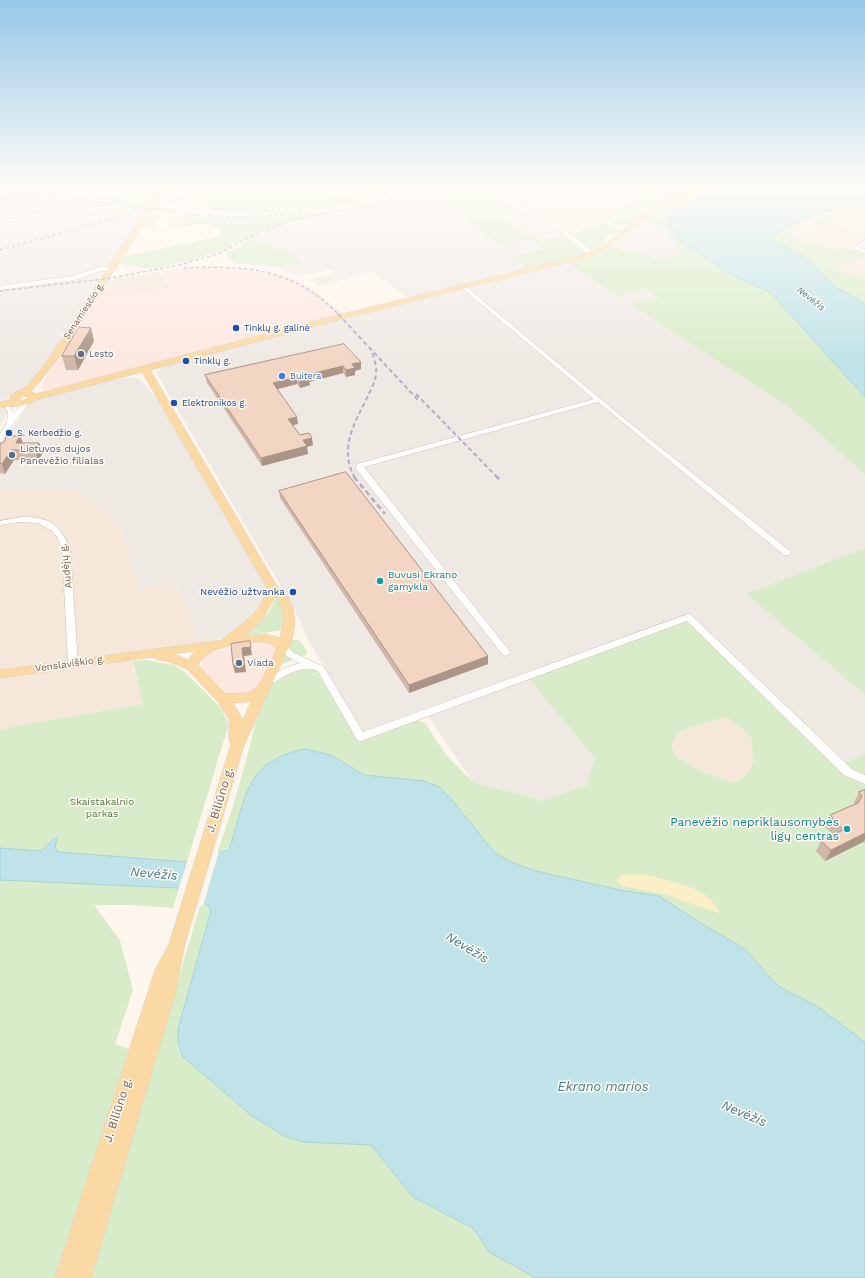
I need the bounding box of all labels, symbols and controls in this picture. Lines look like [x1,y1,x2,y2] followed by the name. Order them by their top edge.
[62,281,106,341] street label: Senamiesčio g.
[795,285,827,313] water label: Nevėžis
[231,323,241,333] marker: Tinklų g. galinė
[244,323,310,333] place label: Tinklų g. galinė
[76,349,86,359] marker: Lesto
[89,349,113,359] place label: Lesto
[181,356,191,366] marker: Tinklų g.
[194,356,231,366] place label: Tinklų g.
[277,371,287,381] marker: Buitera
[290,371,321,381] place label: Buitera
[169,398,179,408] marker: Elektronikos g.
[182,398,247,408] place label: Elektronikos g.
[4,428,14,438] marker: S. Kerbedžio g.
[17,428,82,438] place label: S. Kerbedžio g.
[20,443,104,466] place label: Lietuvos dujos Panevėžio filialas
[7,450,17,460] marker: Lietuvos dujos Panevėžio filialas
[57,543,75,589] street label: Audėjų g.
[388,569,457,592] place label: Buvusi Ekrano gamykla
[375,576,385,586] marker: Buvusi Ekrano gamykla
[200,586,285,598] place label: Nevėžio užtvanka
[288,587,298,597] marker: Nevėžio užtvanka
[34,653,106,675] street label: Venslaviškio g.
[247,657,274,669] place label: Viada
[234,658,244,668] marker: Viada
[203,766,237,834] street label: J. Biliūno g.
[70,796,134,820] park label: Skaistakalnio parkas
[670,815,839,843] place label: Panevėžio nepriklausomybės ligų centras
[842,824,852,834] marker: Panevėžio nepriklausomybės ligų centras
[130,864,178,884] water label: Nevėžis
[443,929,491,967] water label: Nevėžis
[101,1076,135,1144] street label: J. Biliūno g.
[558,1079,648,1095] water label: Ekrano marios
[719,1098,769,1130] water label: Nevėžis

